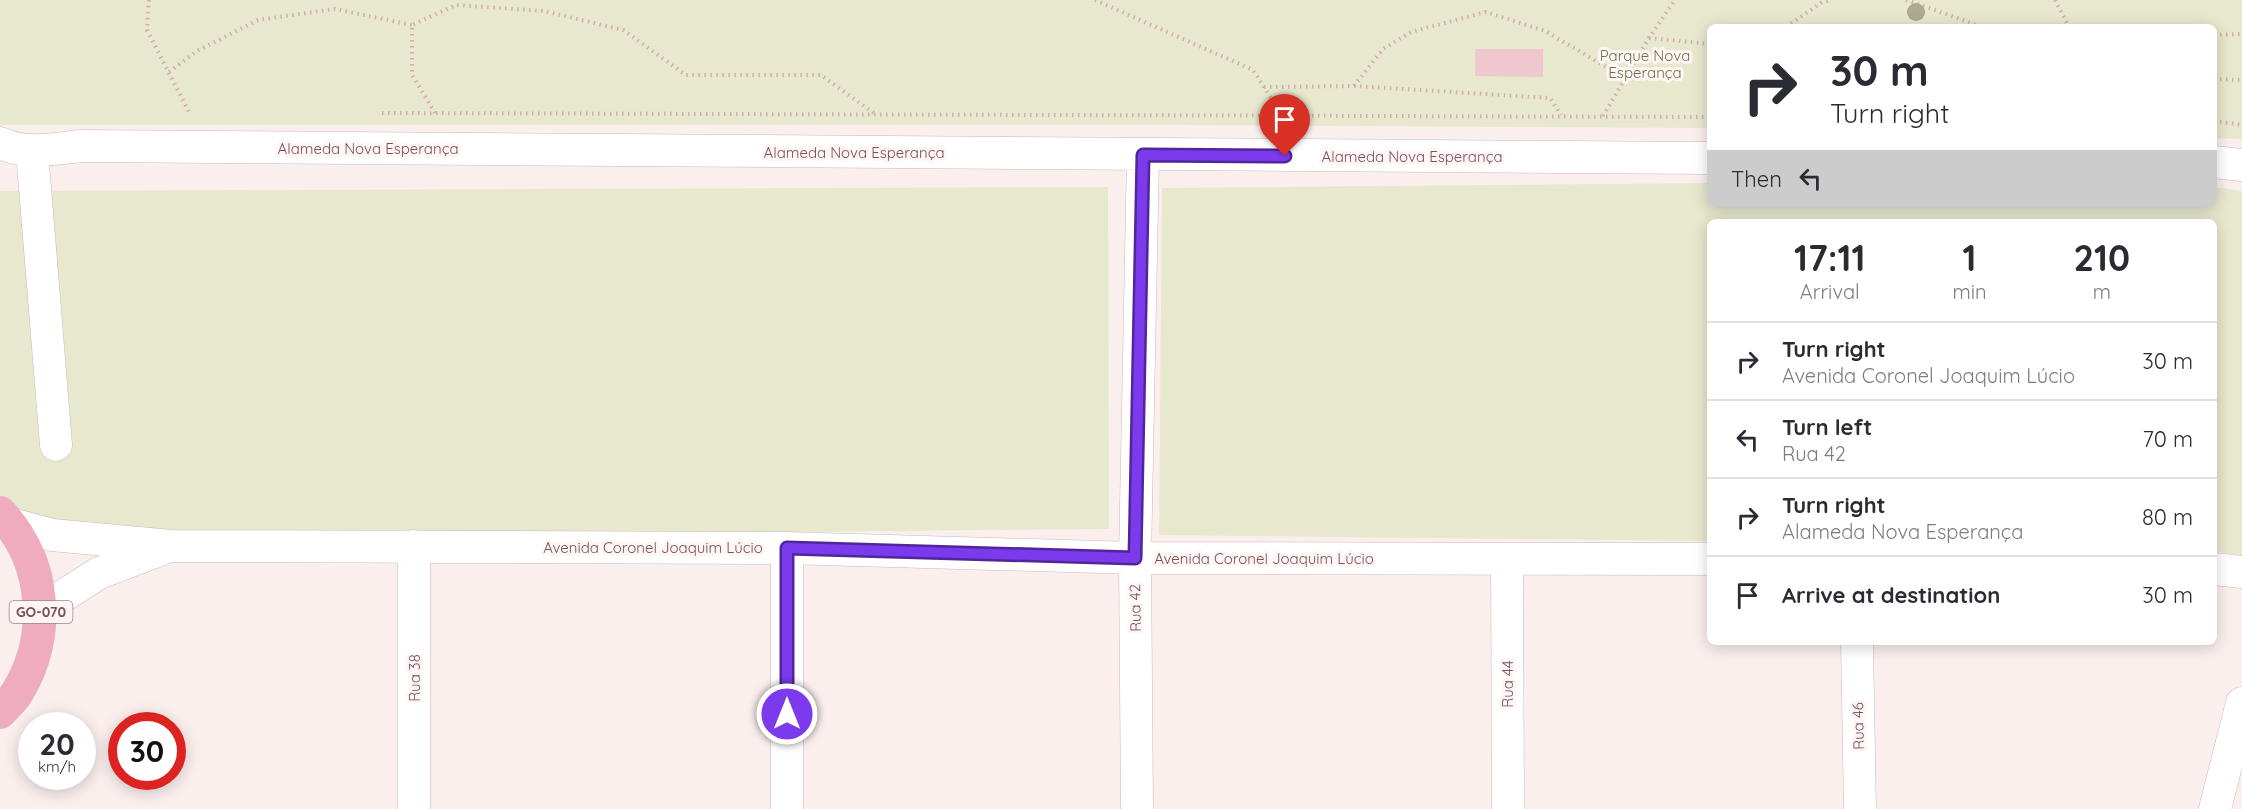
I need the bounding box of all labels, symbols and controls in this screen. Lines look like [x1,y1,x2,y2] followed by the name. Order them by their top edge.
[1830,44,1929,97] text: 30 m
[1600,46,1690,82] park label: Parque Nova Esperança
[1731,48,1809,126] icon: right
[1259,94,1310,156] pin
[1830,96,1949,130] text: Turn right
[1268,103,1301,136] icon: arrive
[277,139,459,158] street label: Alameda Nova Esperança
[763,143,945,162] street label: Alameda Nova Esperança
[1321,147,1503,166] street label: Alameda Nova Esperança
[1794,162,1827,195] icon: left
[1731,165,1782,193] text: Then
[1794,235,1866,280] text: 17:11
[1962,235,1977,280] text: 1
[2073,235,2130,280] text: 210
[1800,279,1860,304] text: Arrival
[1952,279,1987,304] text: min
[2093,279,2111,304] text: m
[1782,335,1886,363] text: Turn right
[1731,345,1764,378] icon: right
[2142,347,2193,375] text: 30 m
[1782,363,2075,388] text: Avenida Coronel Joaquim Lúcio
[1782,413,1872,441] text: Turn left
[1731,423,1764,456] icon: left
[2143,425,2193,453] text: 70 m
[1782,441,1846,466] text: Rua 42
[1782,491,1886,519] text: Turn right
[1731,501,1764,534] icon: right
[2142,503,2193,531] text: 80 m
[1782,519,2023,544] text: Alameda Nova Esperança
[543,538,763,557] street label: Avenida Coronel Joaquim Lúcio
[1154,549,1374,568] street label: Avenida Coronel Joaquim Lúcio
[1731,579,1764,612] icon: arrive
[1782,581,2000,609] text: Arrive at destination
[2142,581,2193,609] text: 30 m
[1125,584,1145,632] street label: Rua 42
[9,601,72,623] road number: GO-070
[405,654,424,702] street label: Rua 38
[1498,660,1517,708] street label: Rua 44
[755,682,819,746] position arrow
[1848,702,1868,750] street label: Rua 46
[108,712,186,790] speed limit sign: 30
[39,725,75,763] text: 20
[38,757,76,776] text: km/h

